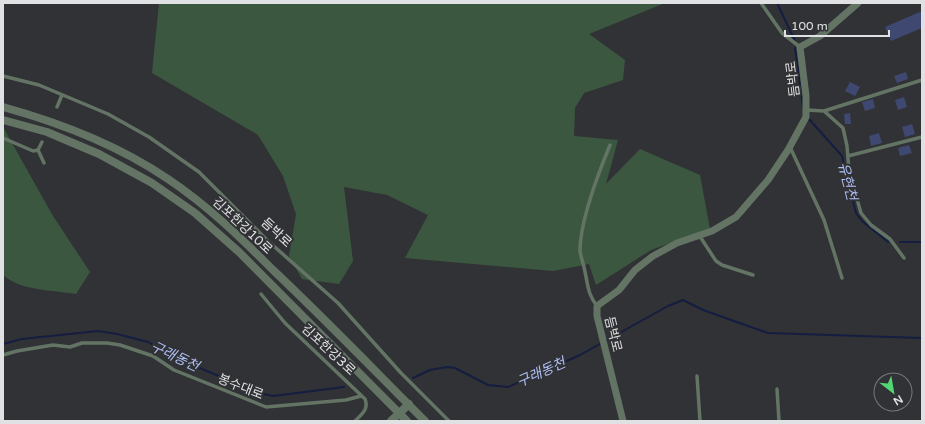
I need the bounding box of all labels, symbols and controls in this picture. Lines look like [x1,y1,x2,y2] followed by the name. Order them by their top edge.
[785,12,889,38] scale bar
[791,19,828,33] text: 100 m
[783,60,803,98] street label: 듬박로
[835,160,861,203] water label: 유현천
[209,194,276,258] street label: 김포한강10로
[258,215,295,251] street label: 듬박로
[601,315,625,354] street label: 듬박로
[298,321,359,379] street label: 김포한강3로
[148,338,203,376] water label: 구래동천
[514,354,569,391] water label: 구래동천
[215,371,266,403] street label: 봉수대로
[873,372,913,412] north arrow
[891,392,905,408] text: N

